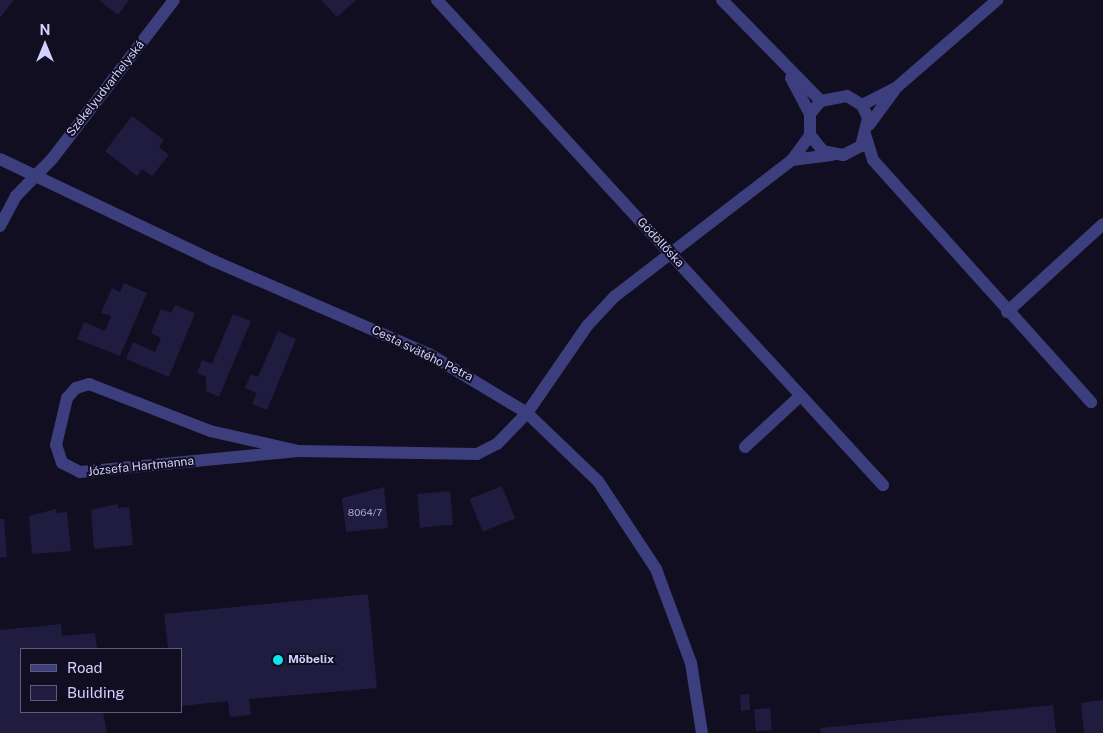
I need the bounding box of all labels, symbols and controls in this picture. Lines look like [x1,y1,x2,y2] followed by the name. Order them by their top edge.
[20,20,70,70] north arrow
[40,22,50,38] text: N
[64,38,148,140] street label: Székelyudvarhelyská
[633,215,687,271] street label: Gödöllőska
[369,323,475,385] street label: Cesta svätého Petra
[87,454,195,480] street label: Józsefa Hartmanna
[348,507,382,519] house number: 8064/7
[20,648,182,713] legend
[288,653,334,667] place label: Möbelix
[272,654,284,666] marker: Möbelix
[67,659,103,676] text: Road
[67,684,125,701] text: Building

